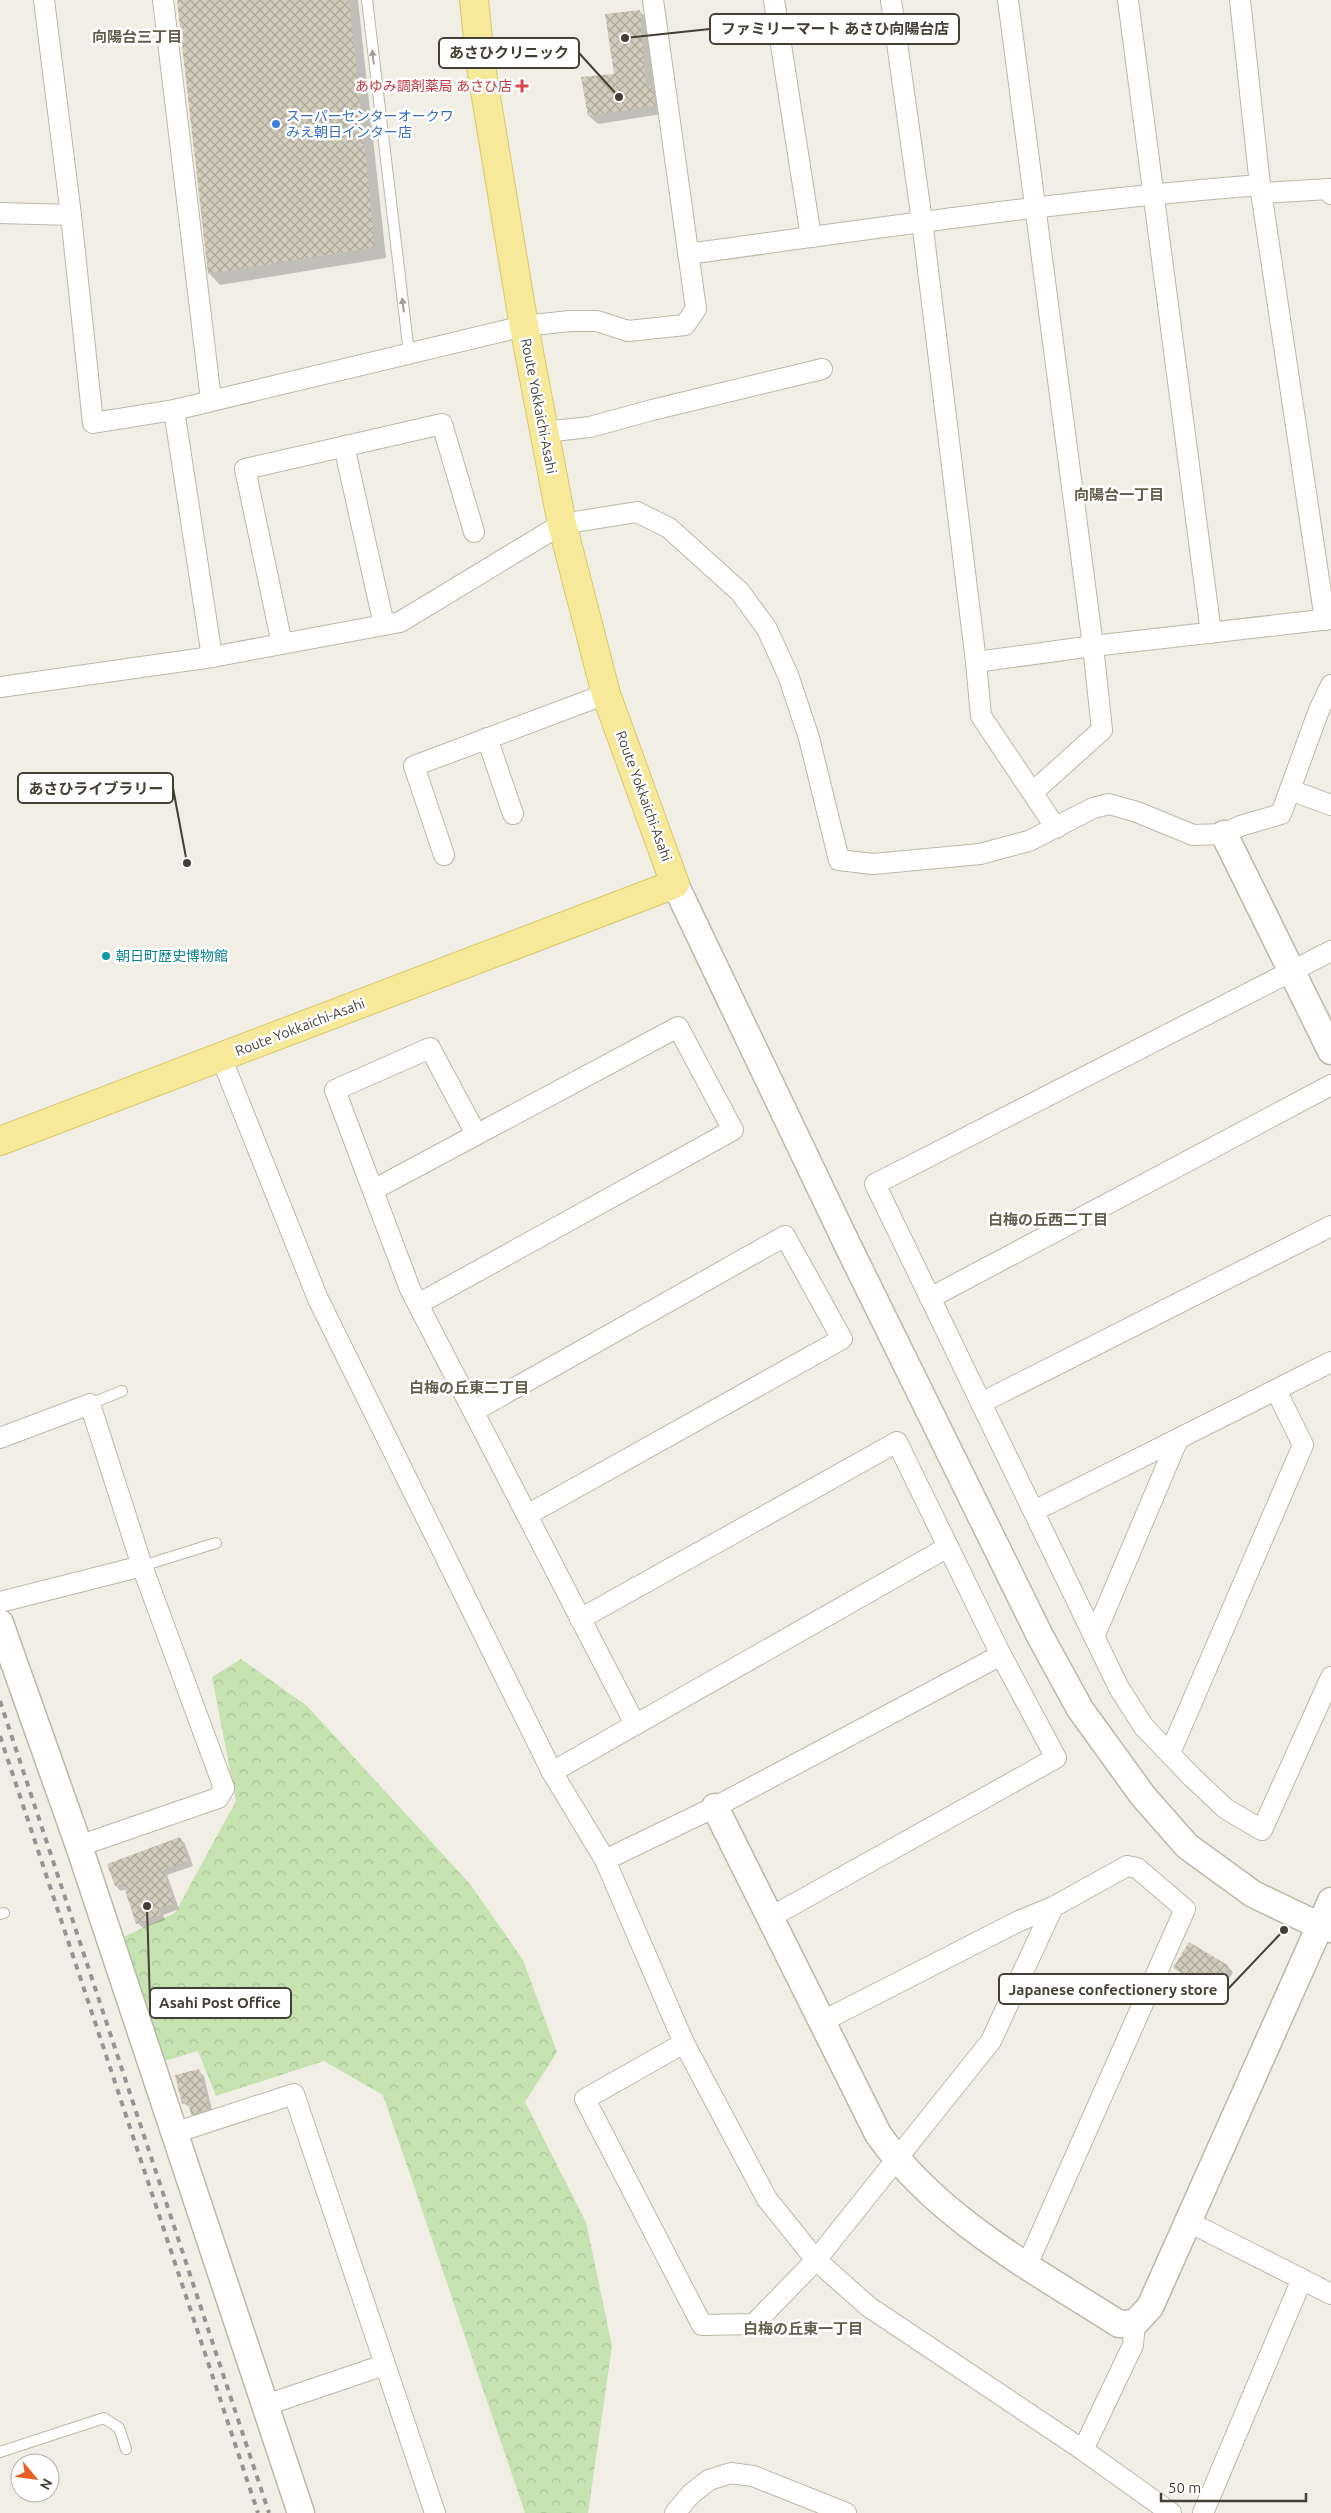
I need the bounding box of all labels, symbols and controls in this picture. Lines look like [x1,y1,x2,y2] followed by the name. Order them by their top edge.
[710,14,959,44] callout: ファミリーマート あさひ向陽台店
[721,20,949,37] text: ファミリーマート あさひ向陽台店
[92,28,182,45] district label: 向陽台三丁目
[439,38,579,68] callout: あさひクリニック
[449,44,569,61] text: あさひクリニック
[369,48,377,64] one-way arrow
[355,78,512,94] place label: あゆみ調剤薬局 あさひ店
[516,80,528,92] marker: あゆみ調剤薬局 あさひ店
[286,108,454,140] place label: スーパーセンターオークワ みえ朝日インター店
[270,118,282,130] marker: スーパーセンターオークワ みえ朝日インター店
[399,296,407,312] one-way arrow
[518,337,560,475] street label: Route Yokkaichi-Asahi
[1074,486,1164,503] district label: 向陽台一丁目
[613,729,675,863] street label: Route Yokkaichi-Asahi
[18,773,173,803] callout: あさひライブラリー
[28,780,164,797] text: あさひライブラリー
[116,948,228,964] place label: 朝日町歴史博物館
[100,950,112,962] marker: 朝日町歴史博物館
[233,995,367,1059] street label: Route Yokkaichi-Asahi
[988,1211,1108,1228] district label: 白梅の丘西二丁目
[409,1379,529,1396] district label: 白梅の丘東二丁目
[999,1974,1228,2004] callout: Japanese confectionery store
[1009,1981,1217,1998] text: Japanese confectionery store
[150,1988,291,2018] callout: Asahi Post Office
[159,1994,281,2011] text: Asahi Post Office
[743,2320,863,2337] district label: 白梅の丘東一丁目
[10,2453,60,2503] north arrow
[1161,2470,1306,2502] scale bar
[37,2476,56,2493] text: N
[1168,2479,1201,2496] text: 50 m

